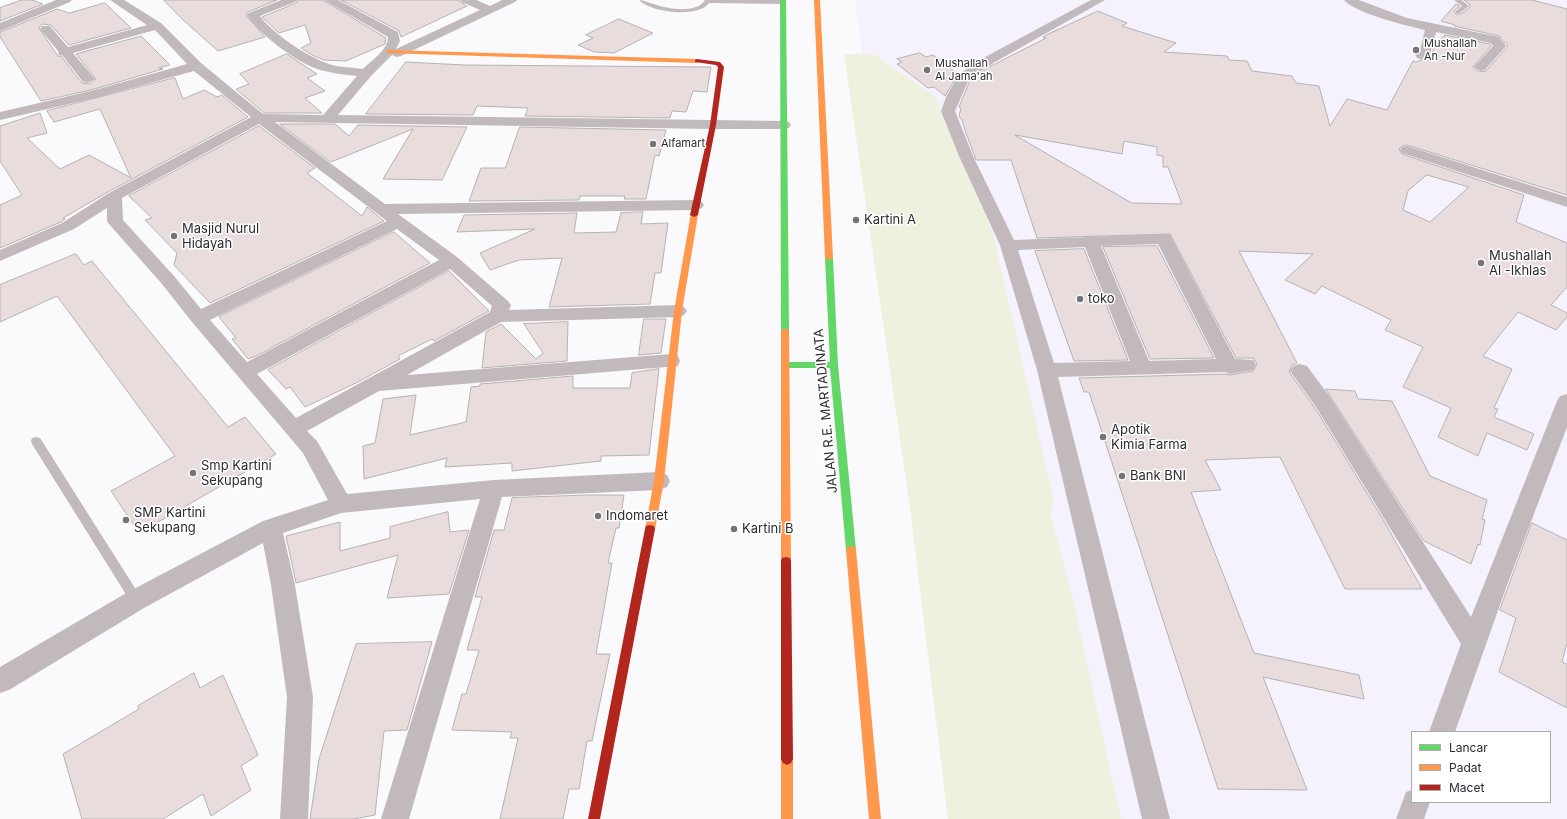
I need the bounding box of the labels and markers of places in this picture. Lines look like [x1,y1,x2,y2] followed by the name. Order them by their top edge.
[1424,37,1477,63] place label: Mushallah An -Nur
[1411,45,1421,55] marker: Mushallah An -Nur
[935,57,993,83] place label: Mushallah Al Jama'ah
[922,65,932,75] marker: Mushallah Al Jama'ah
[661,137,705,151] place label: Alfamart
[648,139,658,149] marker: Alfamart
[864,212,916,228] place label: Kartini A
[851,215,861,225] marker: Kartini A
[182,221,259,252] place label: Masjid Nurul Hidayah
[169,231,179,241] marker: Masjid Nurul Hidayah
[1489,248,1552,279] place label: Mushallah Al -Ikhlas
[1476,258,1486,268] marker: Mushallah Al -Ikhlas
[1088,291,1115,307] place label: toko
[1075,294,1085,304] marker: toko
[1111,422,1187,453] place label: Apotik Kimia Farma
[1098,432,1108,442] marker: Apotik Kimia Farma
[201,458,272,489] place label: Smp Kartini Sekupang
[188,468,198,478] marker: Smp Kartini Sekupang
[1130,468,1186,484] place label: Bank BNI
[1117,471,1127,481] marker: Bank BNI
[134,505,205,536] place label: SMP Kartini Sekupang
[606,508,668,524] place label: Indomaret
[593,511,603,521] marker: Indomaret
[121,515,131,525] marker: SMP Kartini Sekupang
[742,521,794,537] place label: Kartini B
[729,524,739,534] marker: Kartini B

